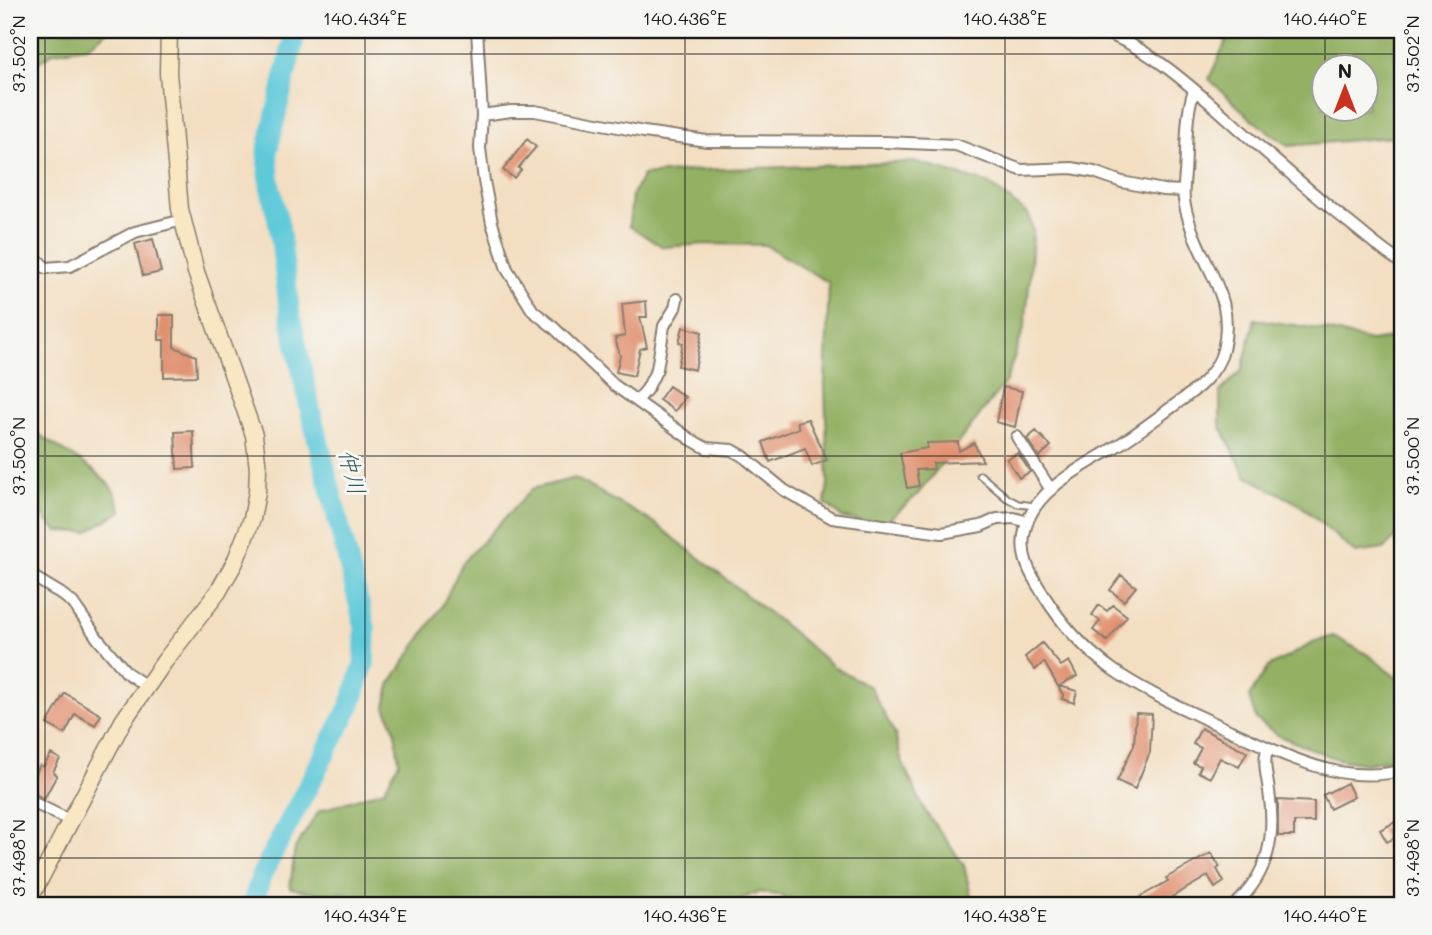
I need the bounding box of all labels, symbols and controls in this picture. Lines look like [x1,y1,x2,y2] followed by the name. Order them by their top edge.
[323,6,407,30] text: 140.434°E
[643,6,727,30] text: 140.436°E
[963,6,1047,30] text: 140.438°E
[1283,6,1367,30] text: 140.440°E
[6,15,30,93] text: 37.502°N
[1400,15,1424,93] text: 37.502°N
[1310,52,1380,122] north arrow
[1338,58,1352,83] text: N
[6,417,30,495] text: 37.500°N
[1400,417,1424,495] text: 37.500°N
[333,446,373,498] water label: 仲川
[6,819,30,897] text: 37.498°N
[1400,819,1424,897] text: 37.498°N
[323,903,407,927] text: 140.434°E
[643,903,727,927] text: 140.436°E
[963,903,1047,927] text: 140.438°E
[1283,903,1367,927] text: 140.440°E

